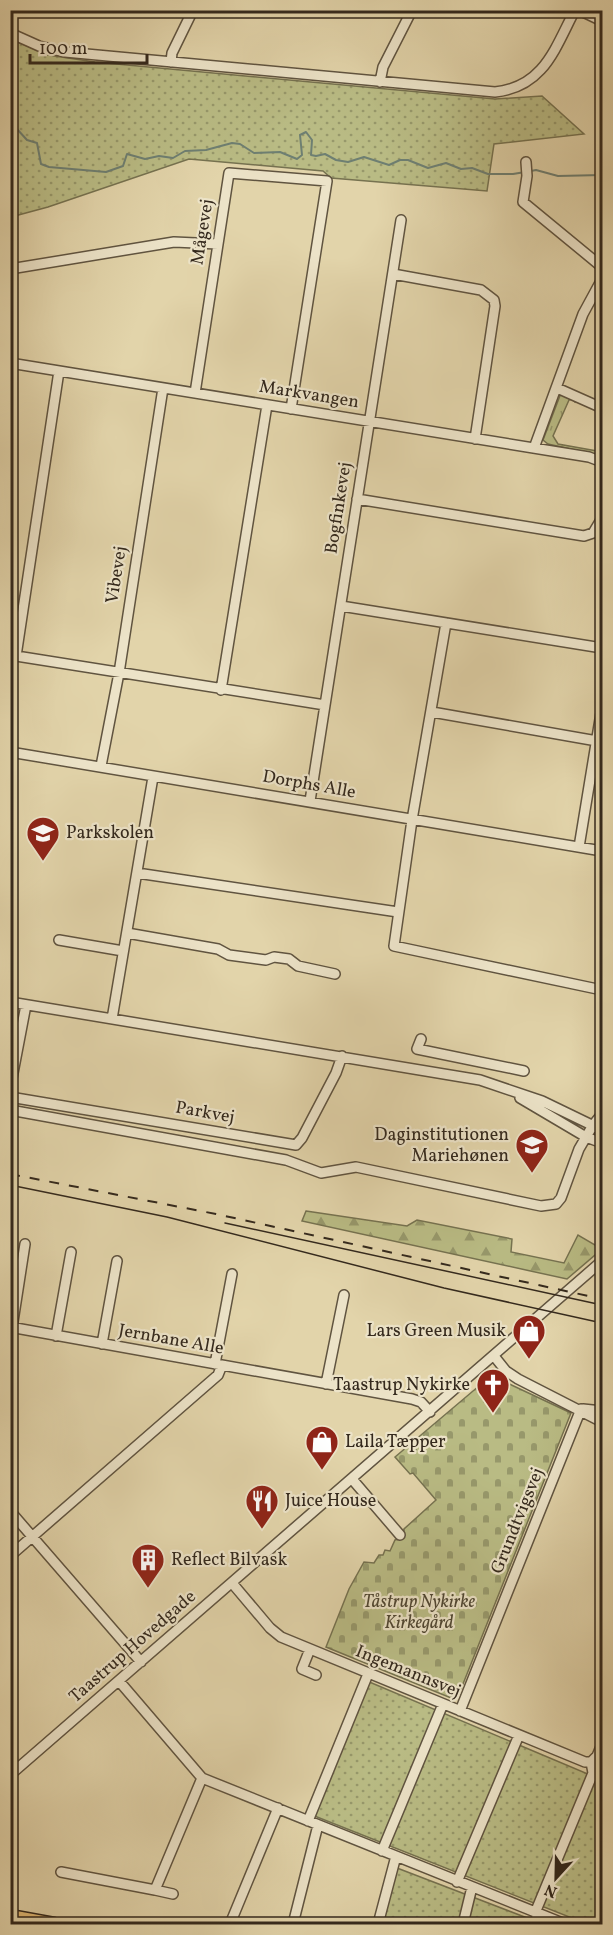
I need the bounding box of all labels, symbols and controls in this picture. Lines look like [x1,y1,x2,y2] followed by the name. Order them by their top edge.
[30,27,147,65] scale bar
[39,37,88,62] text: 100 m
[185,197,221,267] street label: Mågevej
[257,375,361,415] street label: Markvangen
[319,460,359,556] street label: Bogfinkevej
[100,544,134,606] street label: Vibevej
[260,764,358,806] street label: Dorphs Alle
[25,815,61,862] school or university icon: Parkskolen
[66,821,154,846] place label: Parkskolen
[173,1096,237,1130] street label: Parkvej
[374,1123,509,1169] place label: Daginstitutionen Mariehønen
[514,1127,550,1174] school or university icon: Daginstitutionen Mariehønen
[511,1313,547,1360] shop icon: Lars Green Musik
[116,1318,226,1362] street label: Jernbane Alle
[367,1319,506,1344] place label: Lars Green Musik
[475,1367,511,1414] church icon: Taastrup Nykirke
[333,1373,470,1398] place label: Taastrup Nykirke
[304,1424,340,1471] shop icon: Laila Tæpper
[345,1430,446,1455] place label: Laila Tæpper
[485,1464,551,1578] street label: Grundtvigsvej
[244,1483,280,1530] restaurant icon: Juice House
[285,1489,376,1514] place label: Juice House
[130,1542,166,1589] building icon: Reflect Bilvask
[171,1548,287,1573] place label: Reflect Bilvask
[64,1585,202,1709] street label: Taastrup Hovedgade
[363,1590,475,1636] park label: Tåstrup Nykirke Kirkegård
[352,1640,464,1704] street label: Ingemannsvej
[526,1848,586,1908] north arrow
[541,1878,561,1902] text: N

